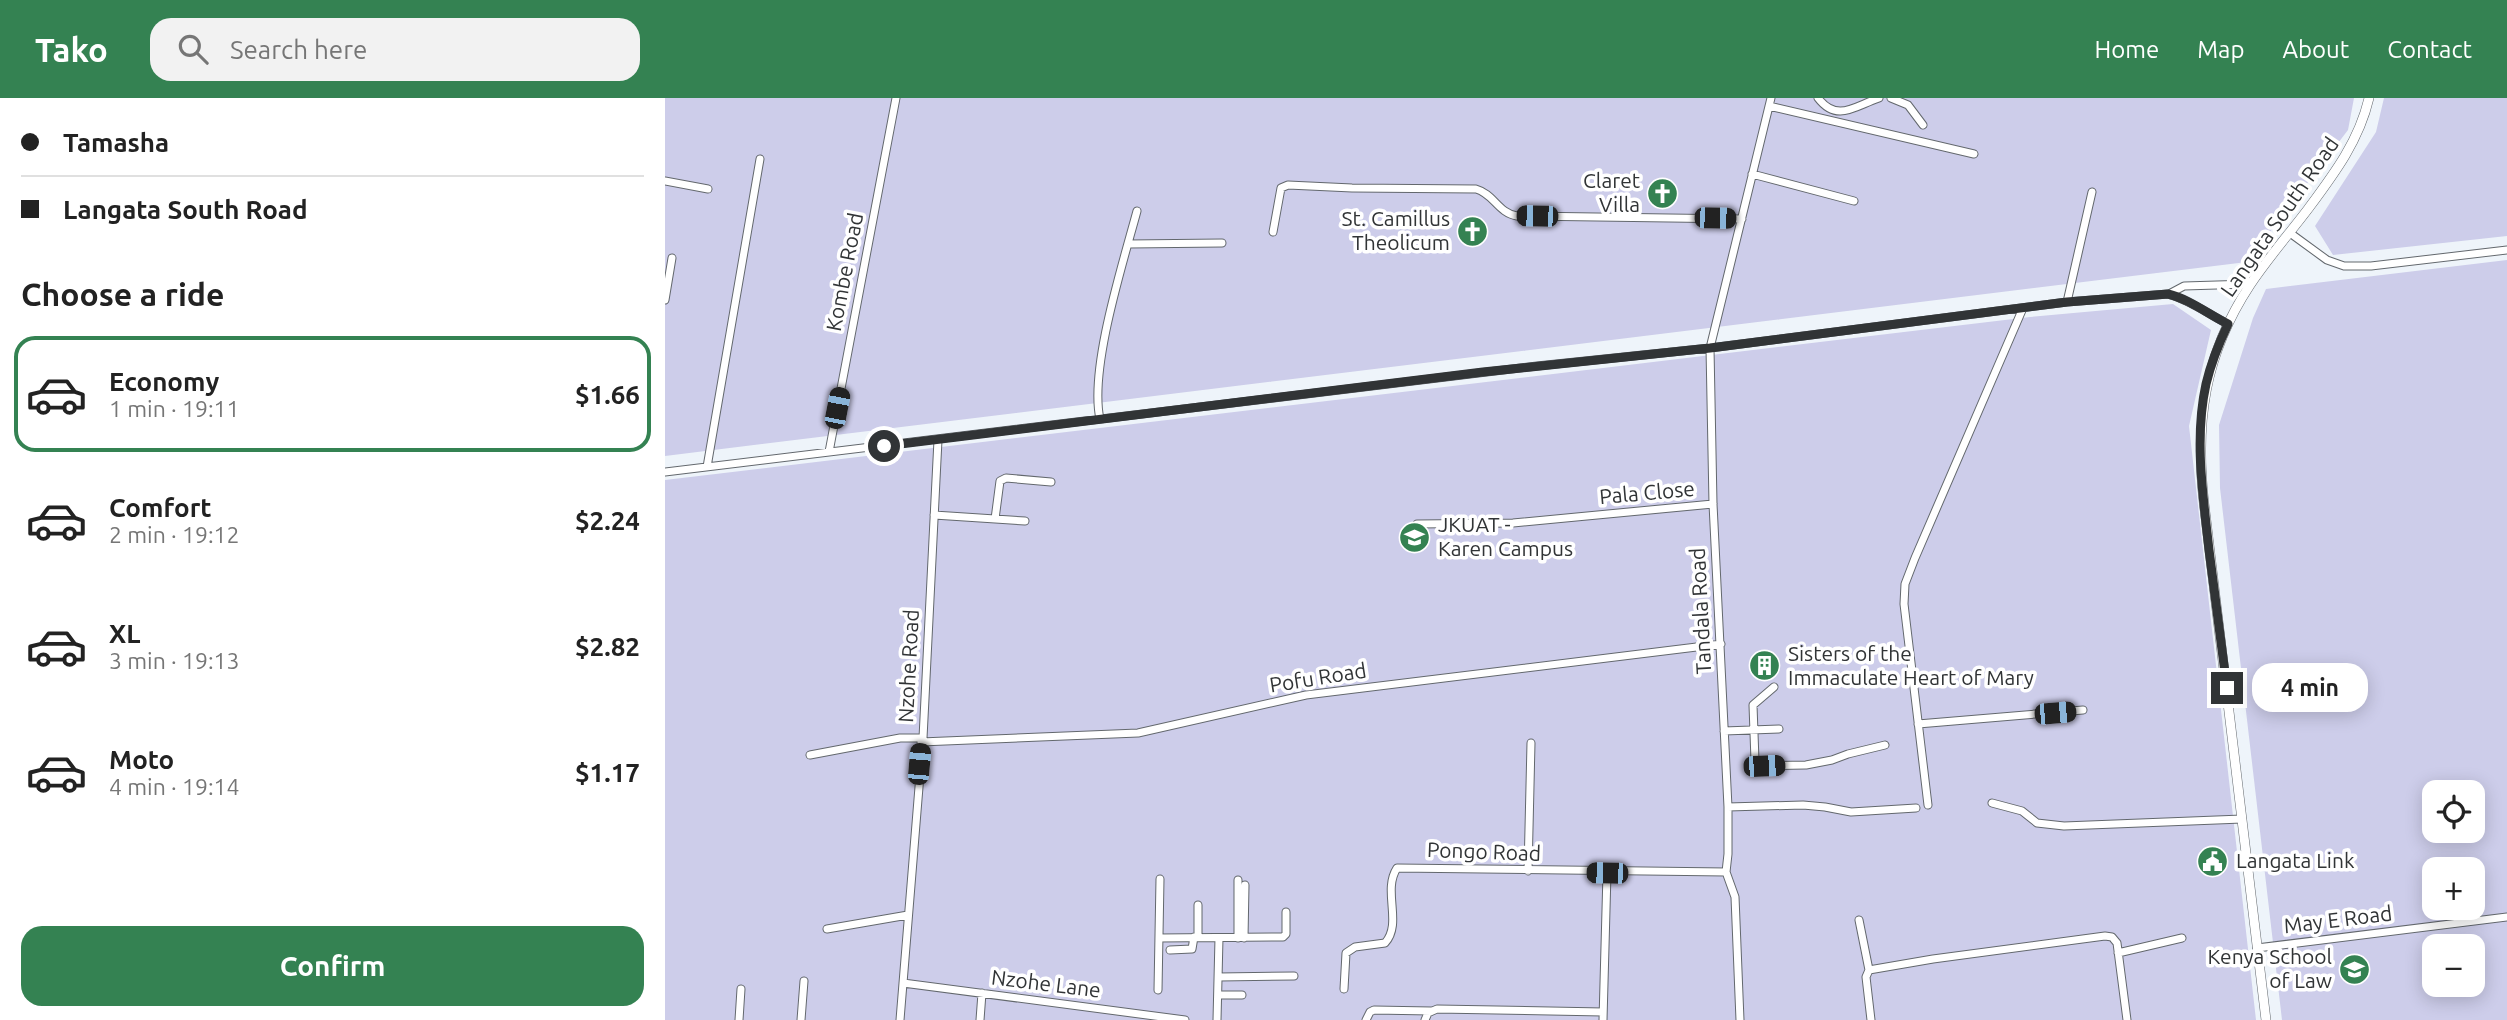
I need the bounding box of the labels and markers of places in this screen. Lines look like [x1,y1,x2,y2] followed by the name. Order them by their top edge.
[1583,168,1640,216] place label: Claret Villa
[1646,176,1680,210] church icon: Claret Villa
[1341,206,1450,254] place label: St. Camillus Theolicum
[1456,214,1490,248] church icon: St. Camillus Theolicum
[1438,512,1573,560] place label: JKUAT - Karen Campus
[1398,520,1432,554] school or university icon: JKUAT - Karen Campus
[1788,641,2034,689] place label: Sisters of the Immaculate Heart of Mary
[1748,649,1782,683] building icon: Sisters of the Immaculate Heart of Mary
[2196,844,2230,878] public building icon: Langata Link
[2236,848,2355,872] place label: Langata Link
[2208,944,2332,992] place label: Kenya School of Law
[2338,952,2372,986] school or university icon: Kenya School of Law

